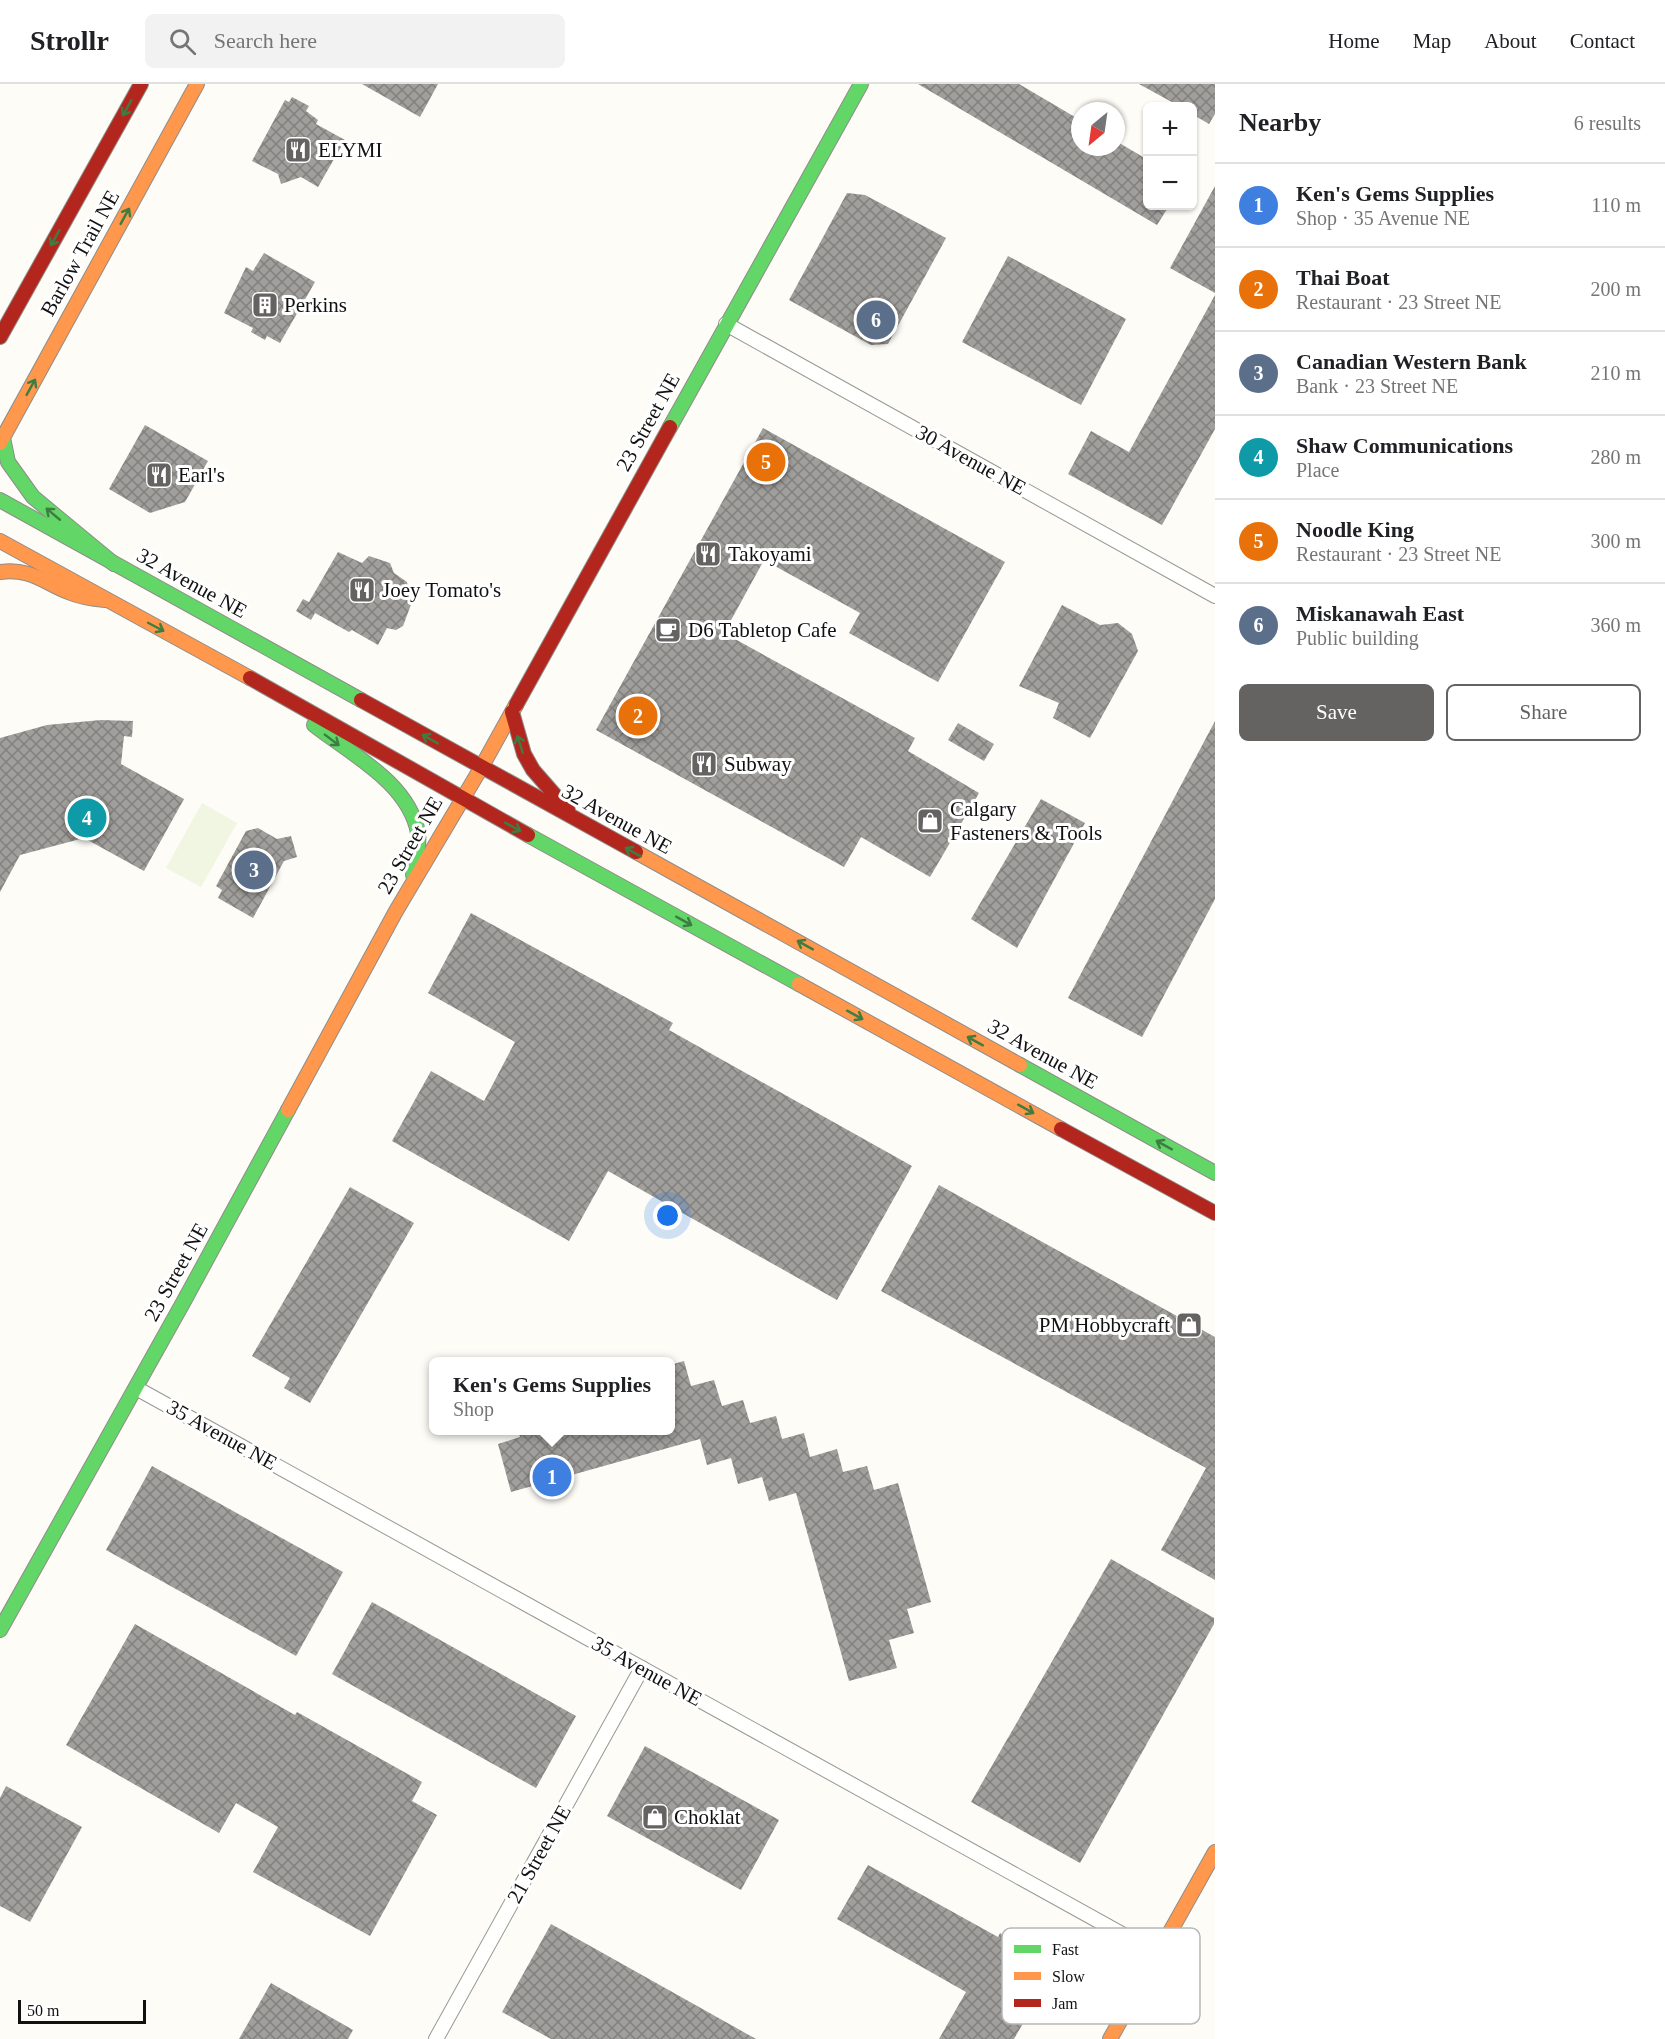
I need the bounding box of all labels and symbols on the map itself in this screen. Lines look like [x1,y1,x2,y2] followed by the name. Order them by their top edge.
[121,99,133,116] one-way arrow
[1071,102,1125,156] north arrow
[283,135,313,165] restaurant icon: ELYMI
[318,138,382,162] place label: ELYMI
[36,186,124,320] street label: Barlow Trail NE
[120,207,131,225] one-way arrow
[49,229,61,246] one-way arrow
[250,290,280,320] building icon: Perkins
[284,293,347,317] place label: Perkins
[856,298,896,342] pin: 6
[611,369,685,475] street label: 23 Street NE
[26,378,37,396] one-way arrow
[912,420,1030,500] street label: 30 Avenue NE
[746,440,786,484] pin: 5
[144,460,174,490] restaurant icon: Earl's
[178,463,225,487] place label: Earl's
[45,507,61,520] one-way arrow
[693,539,723,569] restaurant icon: Takoyami
[728,542,812,566] place label: Takoyami
[133,543,251,623] street label: 32 Avenue NE
[347,575,377,605] restaurant icon: Joey Tomato's
[382,578,501,602] place label: Joey Tomato's
[653,615,683,645] cafe icon: D6 Tabletop Cafe
[688,618,837,642] place label: D6 Tabletop Cafe
[147,622,165,633] one-way arrow
[618,694,658,738] pin: 2
[324,733,340,746] one-way arrow
[422,733,439,745] one-way arrow
[514,735,525,754] one-way arrow
[689,749,719,779] restaurant icon: Subway
[724,752,792,776] place label: Subway
[558,779,676,859] street label: 32 Avenue NE
[372,792,448,898] street label: 23 Street NE
[68,796,106,840] pin: 4
[950,797,1102,845] place label: Calgary Fasteners & Tools
[915,806,945,836] shop icon: Calgary Fasteners & Tools
[504,822,521,834] one-way arrow
[625,846,643,857] one-way arrow
[234,848,274,892] pin: 3
[675,915,692,927] one-way arrow
[796,939,813,951] one-way arrow
[846,1009,863,1021] one-way arrow
[984,1014,1102,1094] street label: 32 Avenue NE
[967,1034,984,1046] one-way arrow
[1017,1103,1034,1115] one-way arrow
[1156,1139,1173,1151] one-way arrow
[653,1201,682,1230] your location
[139,1219,213,1325] street label: 23 Street NE
[1174,1310,1204,1340] shop icon: PM Hobbycraft
[1039,1313,1170,1337] place label: PM Hobbycraft
[163,1395,281,1475] street label: 35 Avenue NE
[532,1454,572,1500] pin: 1
[588,1631,706,1711] street label: 35 Avenue NE
[502,1801,576,1907] street label: 21 Street NE
[640,1802,670,1832] shop icon: Choklat
[674,1805,741,1829] place label: Choklat
[1002,1928,1200,2024] legend
[1052,1941,1079,1958] text: Fast
[1052,1968,1085,1985] text: Slow
[1052,1995,1078,2012] text: Jam
[18,1997,146,2024] scale bar

